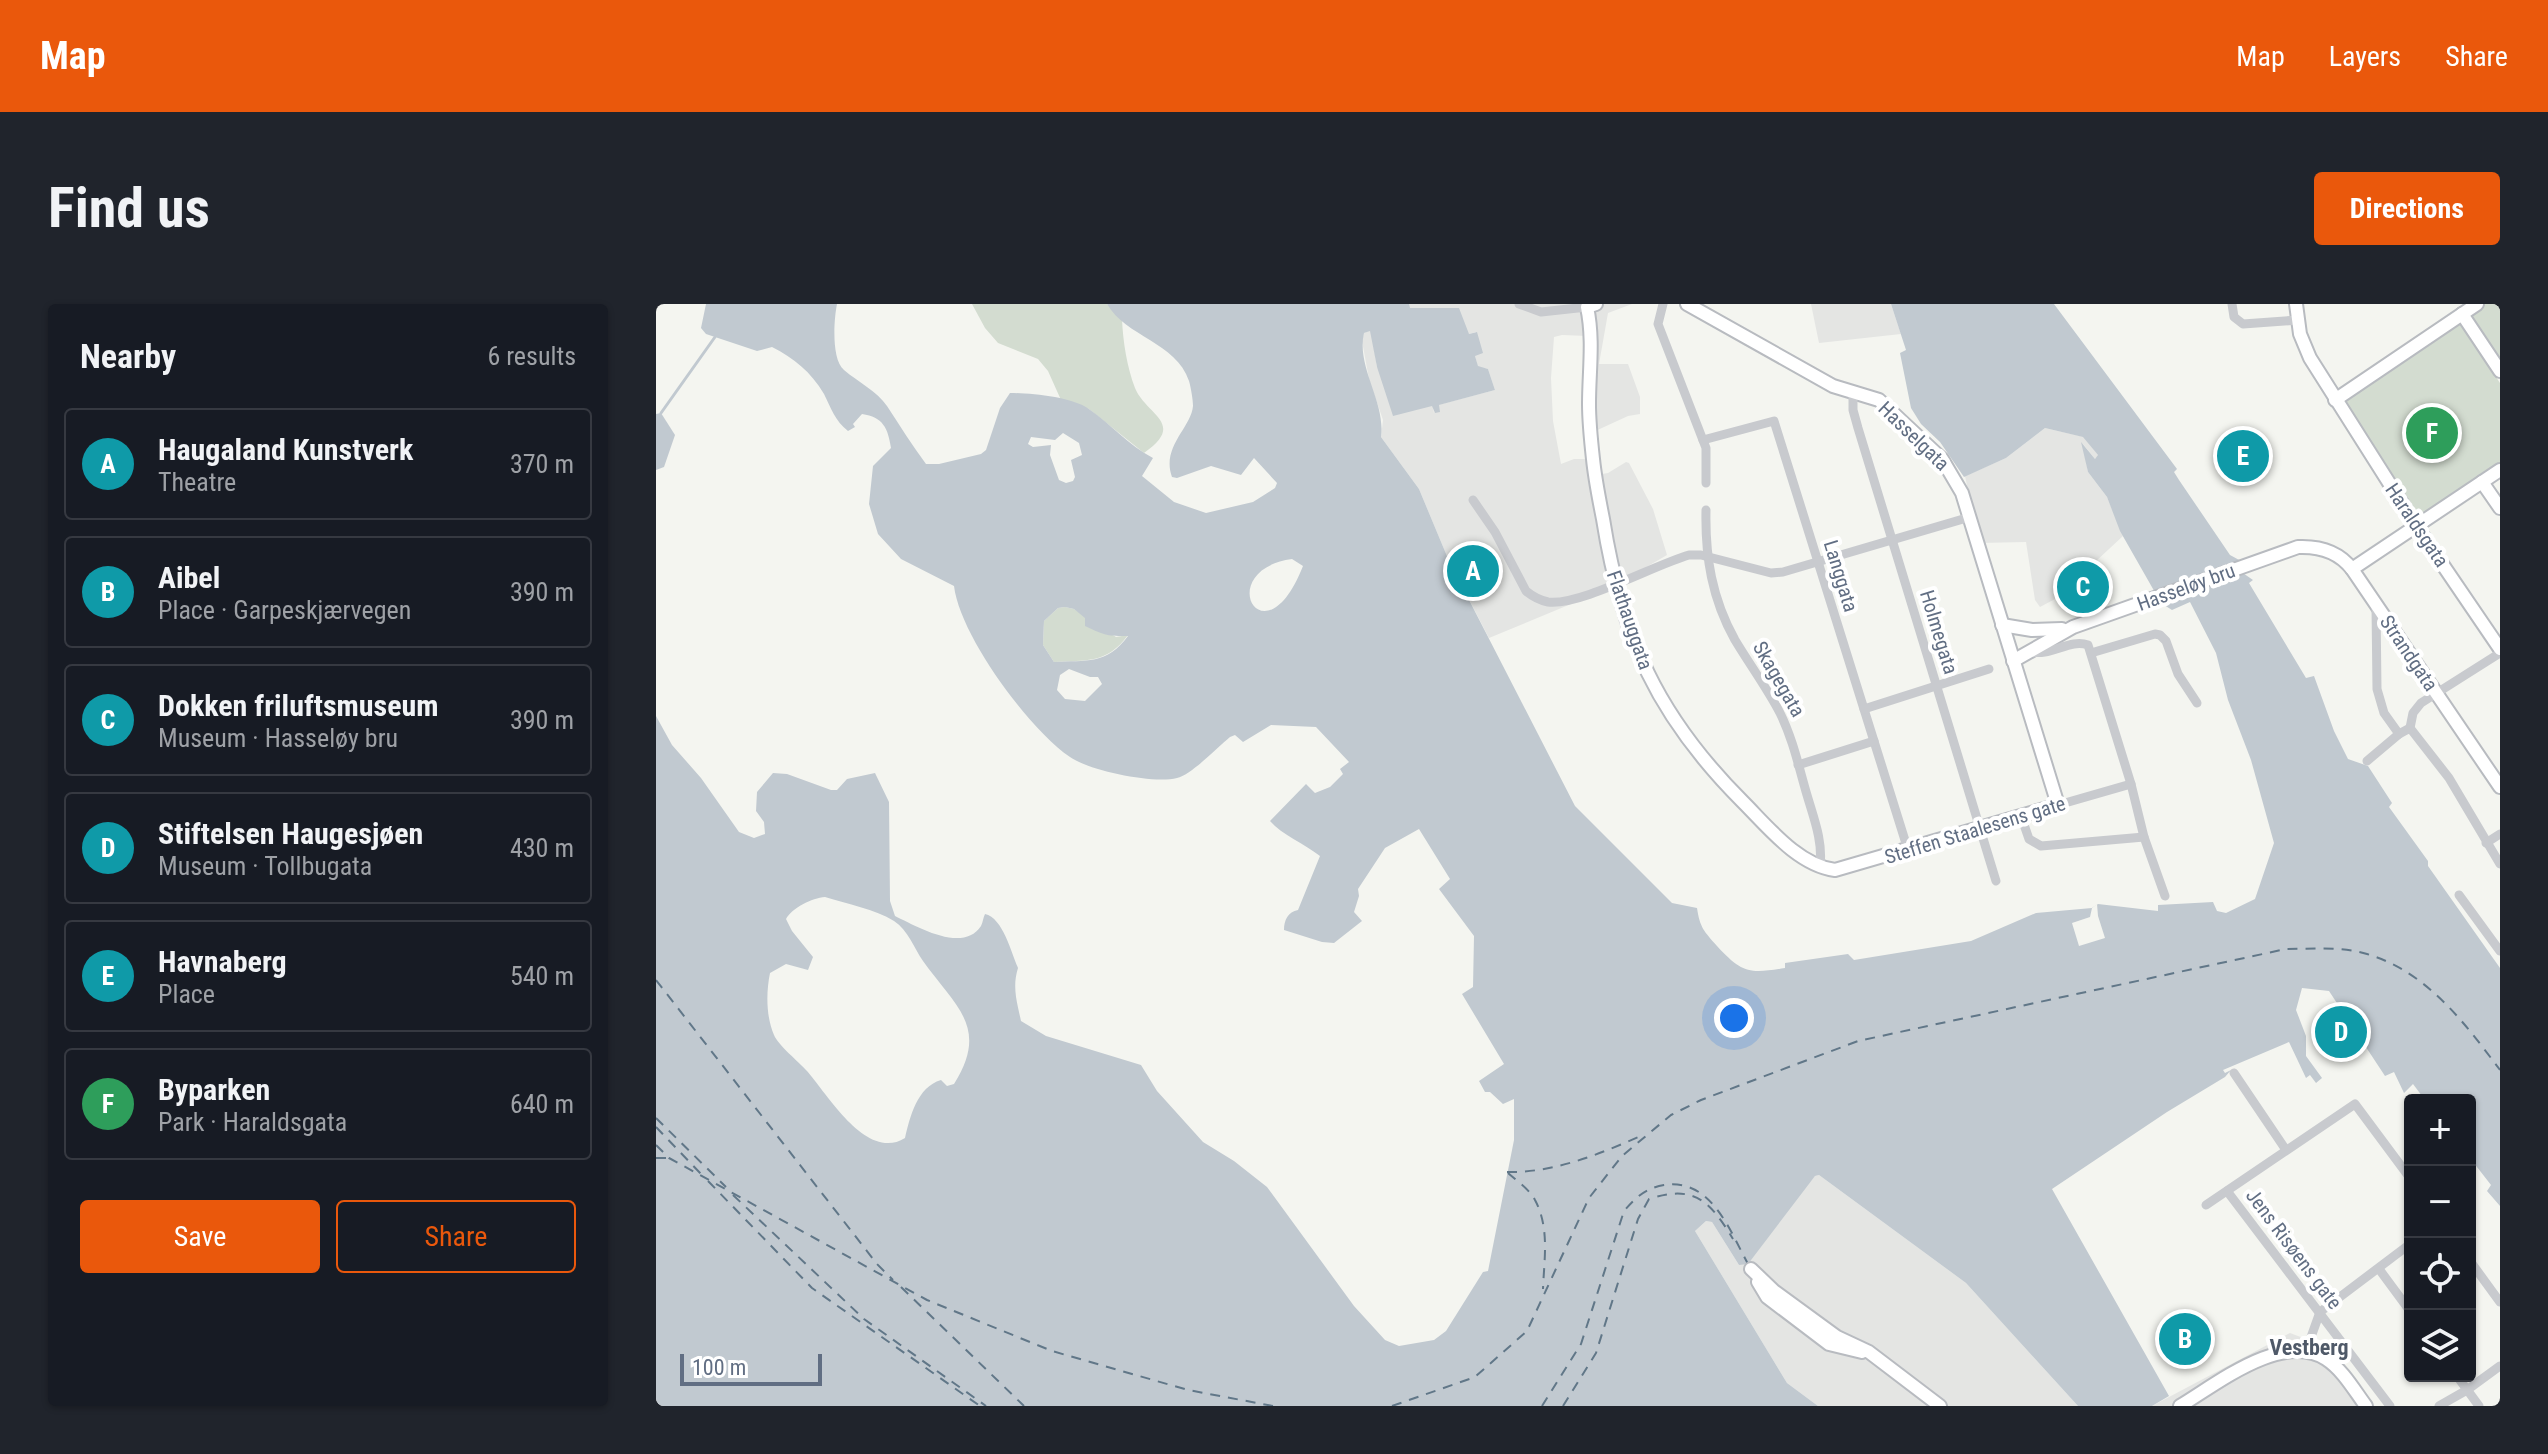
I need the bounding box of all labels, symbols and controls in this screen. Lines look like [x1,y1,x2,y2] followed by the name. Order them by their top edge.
[40,34,106,78] text: Map
[2236,40,2285,73] text: Map
[2329,40,2401,73] text: Layers
[2445,40,2508,73] text: Share
[2314,172,2500,245] button: Directions
[48,175,210,241] text: Find us
[80,336,176,376] text: Nearby
[487,341,576,371] text: 6 results
[1874,396,1954,476] street label: Hasselgata
[2406,403,2458,463] pin: F
[2217,426,2269,486] pin: E
[158,432,413,467] text: Haugaland Kunstverk
[100,449,116,479] text: A
[510,449,574,479] text: 370 m
[158,467,236,497] text: Theatre
[2380,479,2454,571] street label: Haraldsgata
[1819,537,1863,615] street label: Langgata
[1447,541,1499,601] pin: A
[2057,557,2109,617] pin: C
[2134,558,2238,616] street label: Hasseløy bru
[158,560,220,595] text: Aibel
[1602,567,1658,673] street label: Flathauggata
[101,577,115,607] text: B
[510,577,574,607] text: 390 m
[1915,587,1963,677] street label: Holmegata
[158,595,411,625] text: Place · Garpeskjærvegen
[2375,611,2443,695] street label: Strandgata
[1748,637,1810,721] street label: Skagegata
[158,688,439,723] text: Dokken friluftsmuseum
[101,705,115,735] text: C
[510,705,574,735] text: 390 m
[158,723,398,753] text: Museum · Hasseløy bru
[1882,791,2068,869] street label: Steffen Staalesens gate
[158,816,423,851] text: Stiftelsen Haugesjøen
[101,833,115,863] text: D
[510,833,574,863] text: 430 m
[158,851,372,881] text: Museum · Tollbugata
[158,944,287,979] text: Havnaberg
[102,961,114,991] text: E
[510,961,574,991] text: 540 m
[158,979,215,1009] text: Place
[1714,998,1754,1038] your location
[2315,1002,2367,1062] pin: D
[158,1072,270,1107] text: Byparken
[102,1089,114,1119] text: F
[510,1089,574,1119] text: 640 m
[2404,1094,2476,1382] map controls
[2404,1094,2476,1166] button: +
[158,1107,347,1137] text: Park · Haraldsgata
[2404,1166,2476,1238] button: −
[2241,1184,2347,1314] street label: Jens Risøens gate
[80,1200,320,1273] button: Save
[336,1200,576,1273] button: Share
[2404,1238,2476,1310] button: locate
[2159,1309,2211,1369] pin: B
[2404,1310,2476,1382] button: layers
[2269,1335,2349,1360] district label: Vestberg
[680,1350,822,1386] scale bar
[692,1355,746,1380] text: 100 m

